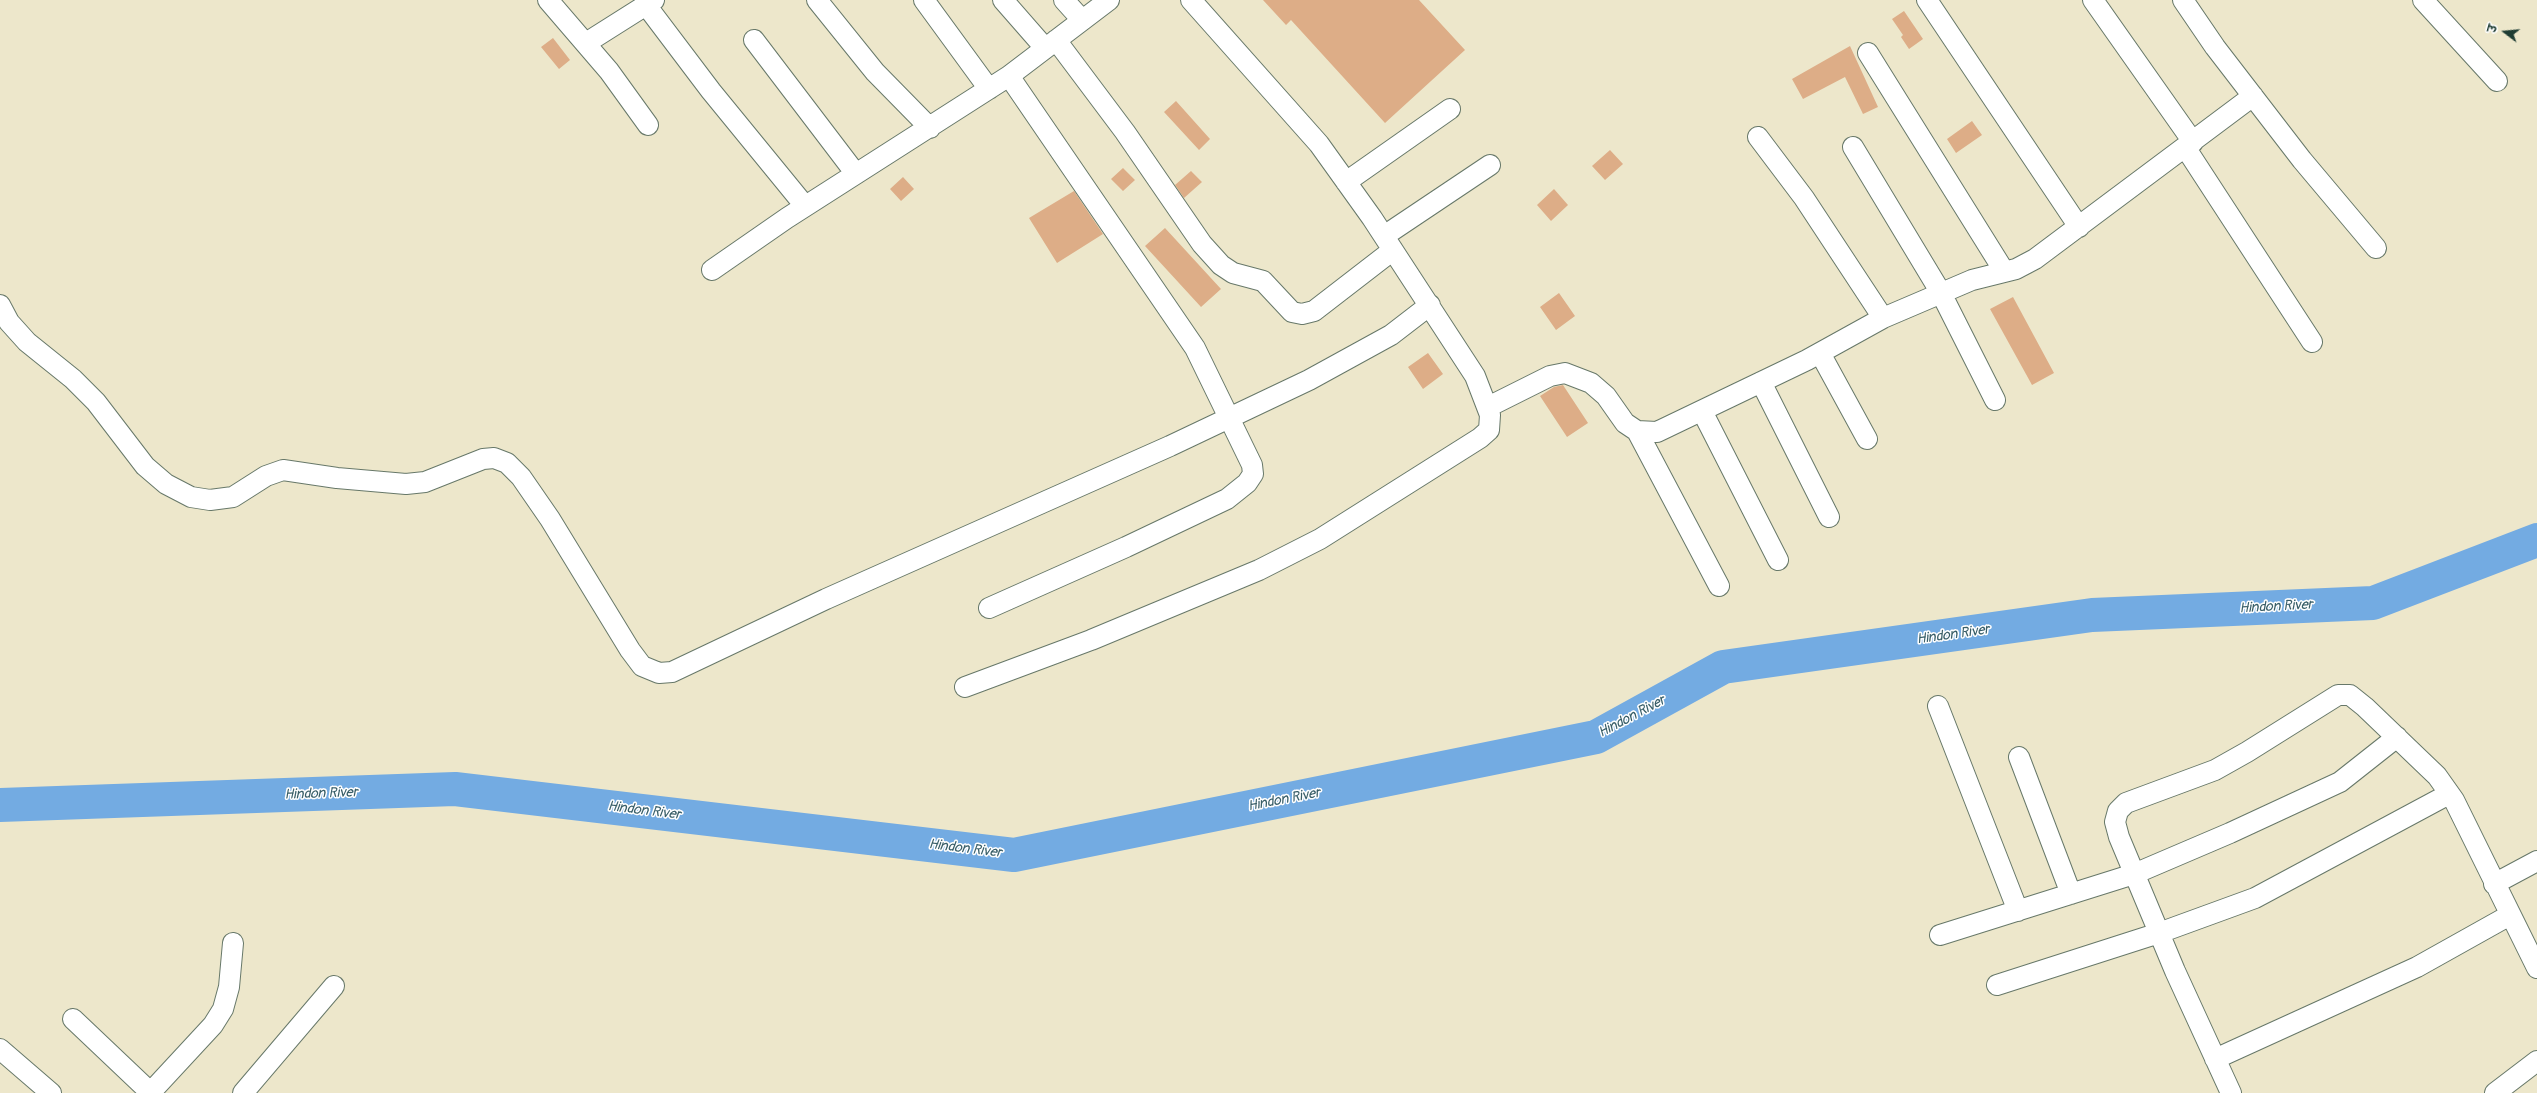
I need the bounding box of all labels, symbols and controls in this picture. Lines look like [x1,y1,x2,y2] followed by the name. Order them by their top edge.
[2485,12,2525,52] north arrow
[2486,23,2500,34] text: उ
[2239,597,2313,617] water label: Hindon River
[1916,622,1990,648] water label: Hindon River
[1596,692,1668,742] water label: Hindon River
[284,784,358,804] water label: Hindon River
[1246,785,1322,815] water label: Hindon River
[607,798,681,824] water label: Hindon River
[928,836,1002,862] water label: Hindon River

